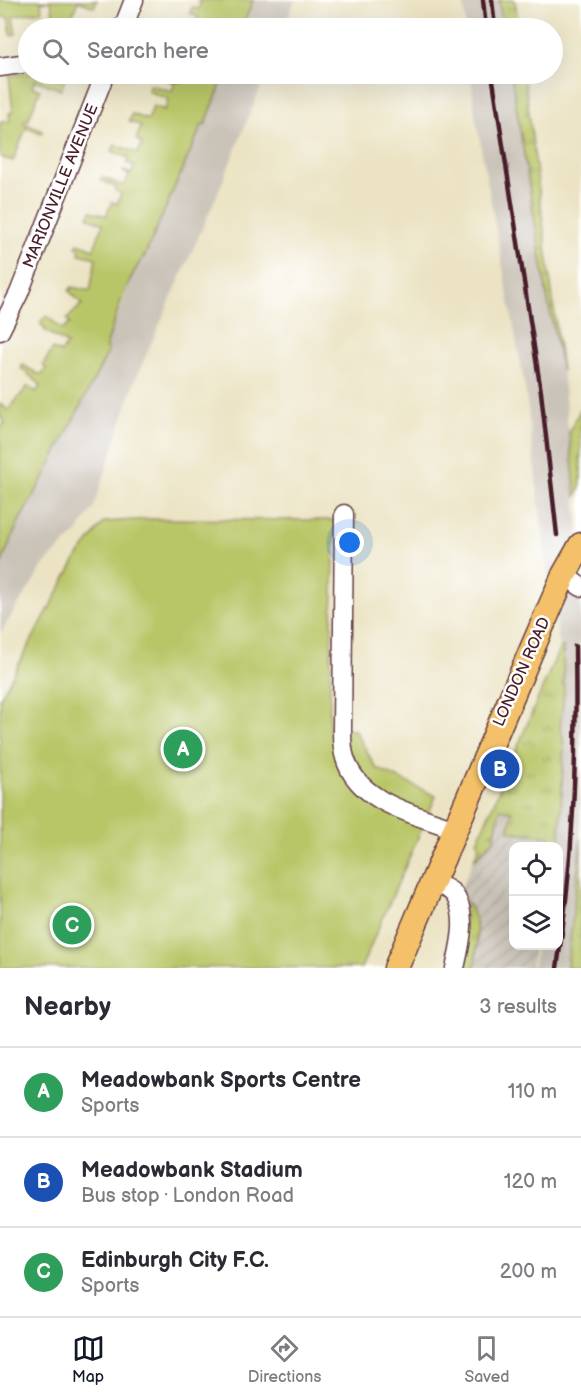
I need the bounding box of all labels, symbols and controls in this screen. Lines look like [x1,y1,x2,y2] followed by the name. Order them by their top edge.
[18,18,563,84] search box
[39,35,72,68] icon: search
[87,38,209,65] text: Search here
[19,101,103,271] street label: MARIONVILLE AVENUE
[335,528,364,557] your location
[489,614,555,730] street label: LONDON ROAD
[164,726,202,771] pin: A
[480,746,520,792] pin: B
[509,842,563,950] map controls
[509,842,563,896] button: locate
[509,896,563,950] button: layers
[52,902,92,948] pin: C
[24,992,111,1023] text: Nearby
[479,995,557,1019] text: 3 results
[81,1067,361,1094] text: Meadowbank Sports Centre
[37,1080,50,1104] text: A
[508,1080,557,1104] text: 110 m
[81,1094,139,1118] text: Sports
[81,1157,303,1184] text: Meadowbank Stadium
[36,1170,51,1194] text: B
[504,1170,557,1194] text: 120 m
[81,1184,294,1208] text: Bus stop · London Road
[81,1247,269,1274] text: Edinburgh City F.C.
[36,1260,51,1284] text: C
[500,1260,557,1284] text: 200 m
[81,1274,139,1298] text: Sports
[72,1332,105,1387] tab: Map
[248,1332,321,1387] tab: Directions
[464,1332,509,1387] tab: Saved

